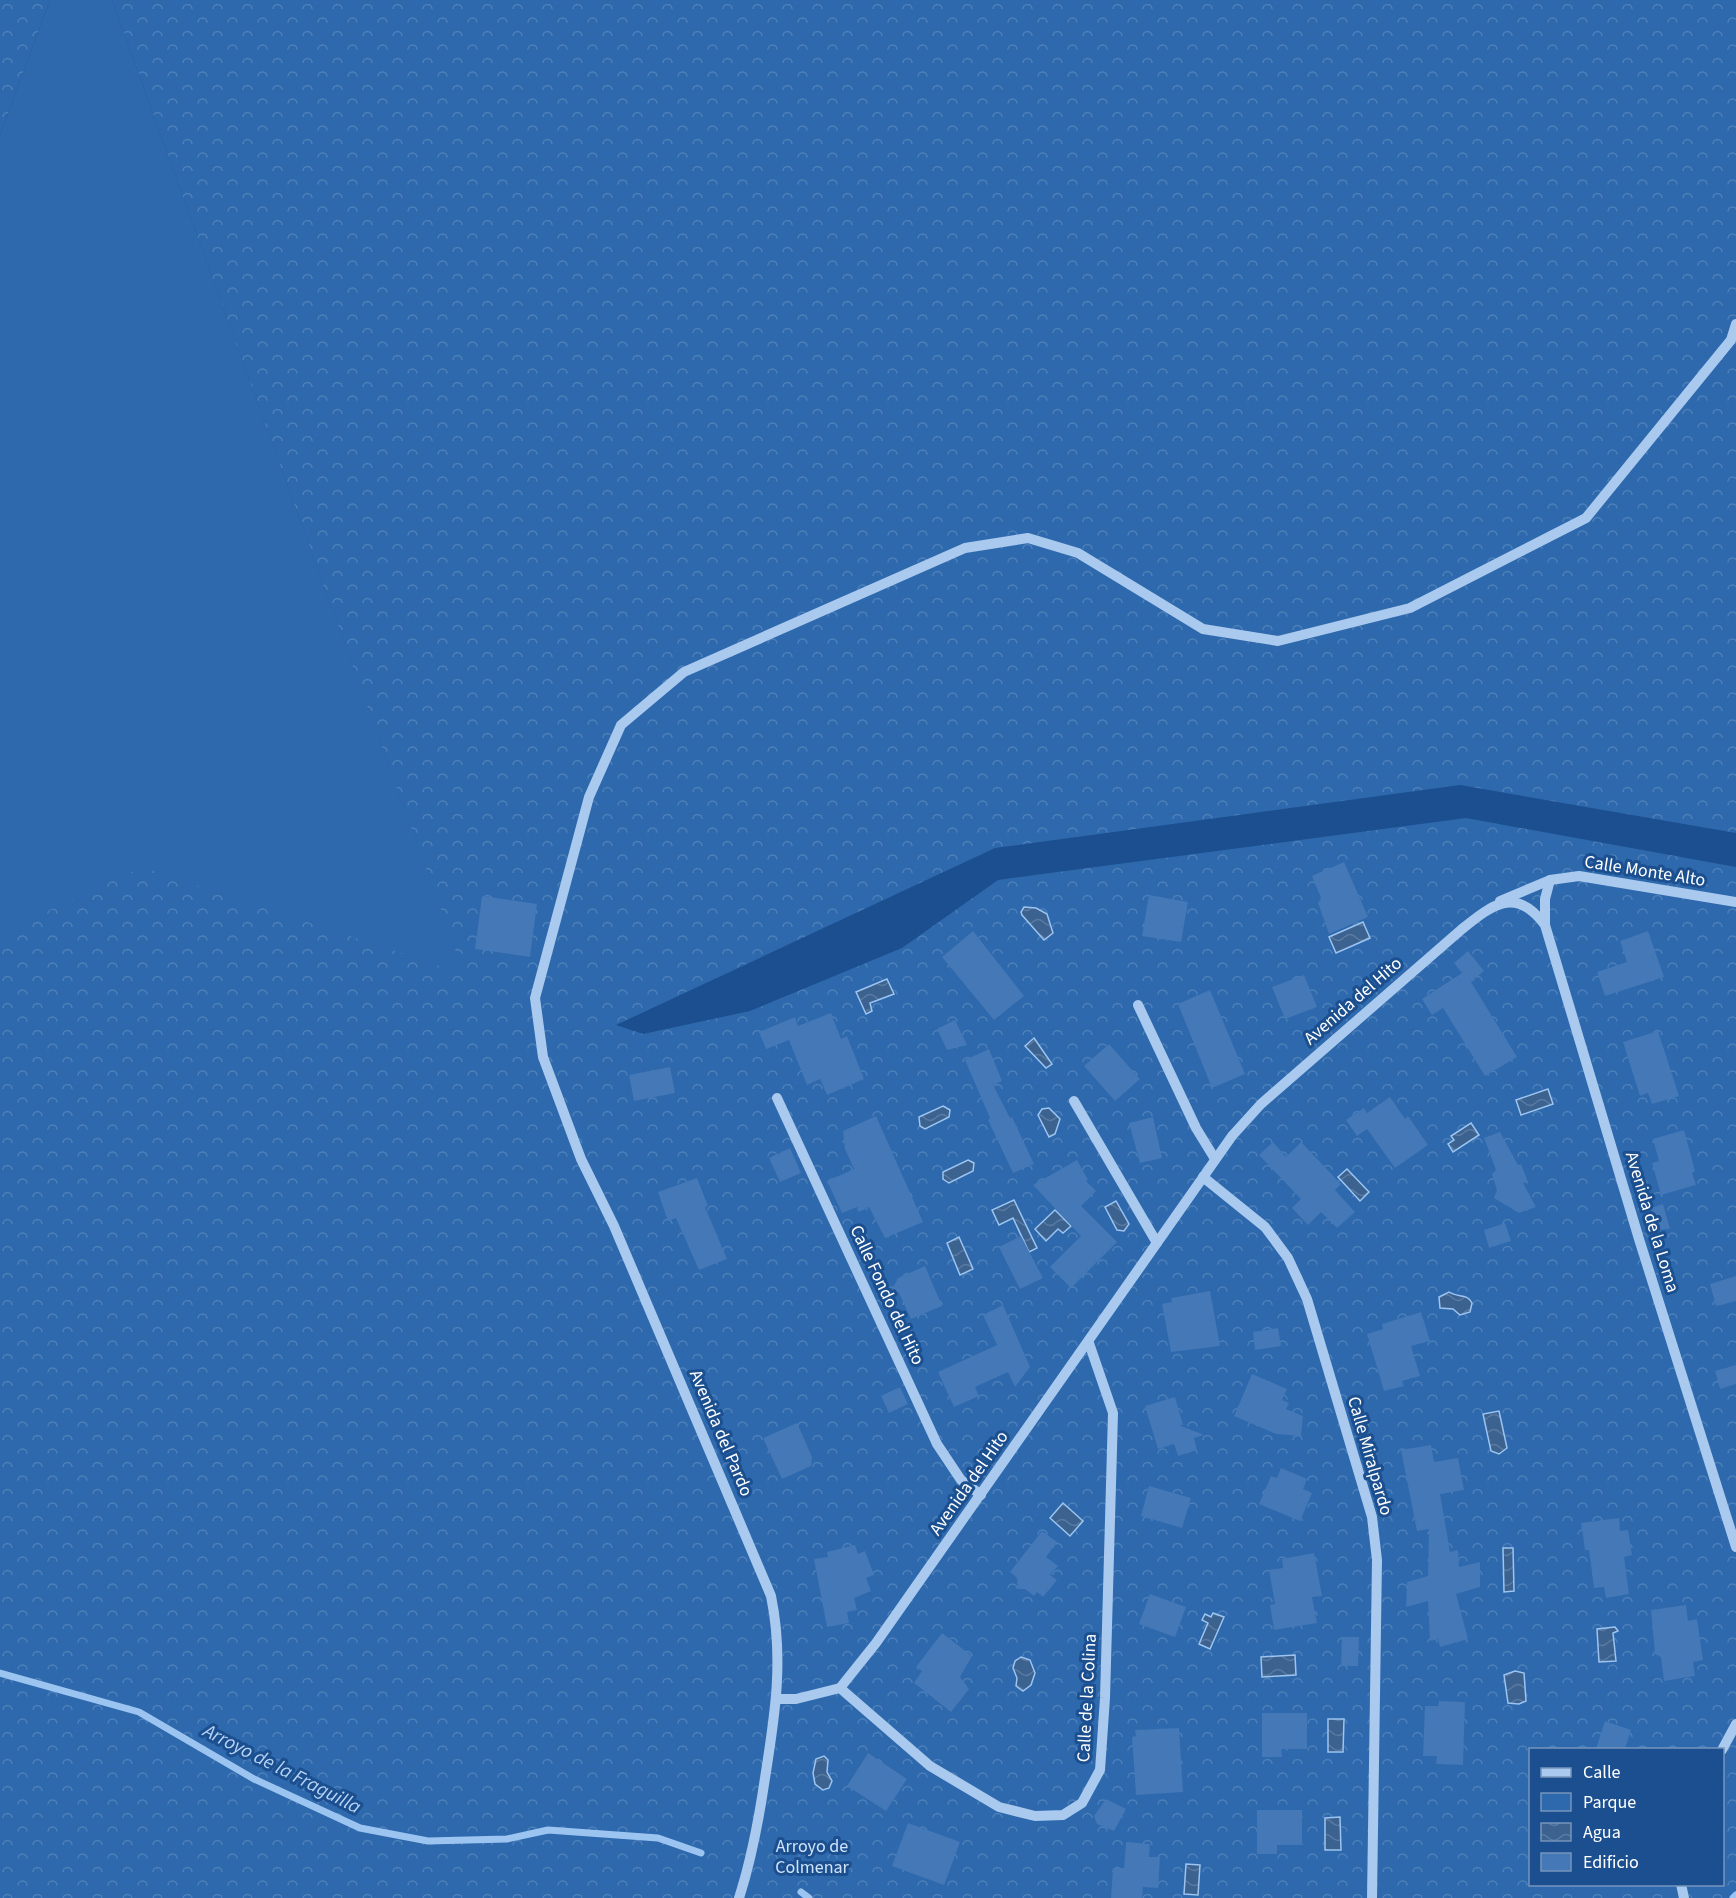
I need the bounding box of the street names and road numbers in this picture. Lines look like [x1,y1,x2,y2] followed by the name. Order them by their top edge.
[1583,849,1707,893] street label: Calle Monte Alto
[1298,951,1408,1051] street label: Avenida del Hito
[1619,1149,1685,1295] street label: Avenida de la Loma
[844,1221,930,1369] street label: Calle Fondo del Hito
[683,1366,759,1500] street label: Avenida del Pardo
[1341,1394,1399,1518] street label: Calle Miralpardo
[924,1426,1014,1540] street label: Avenida del Hito
[1071,1633,1103,1763] street label: Calle de la Colina

